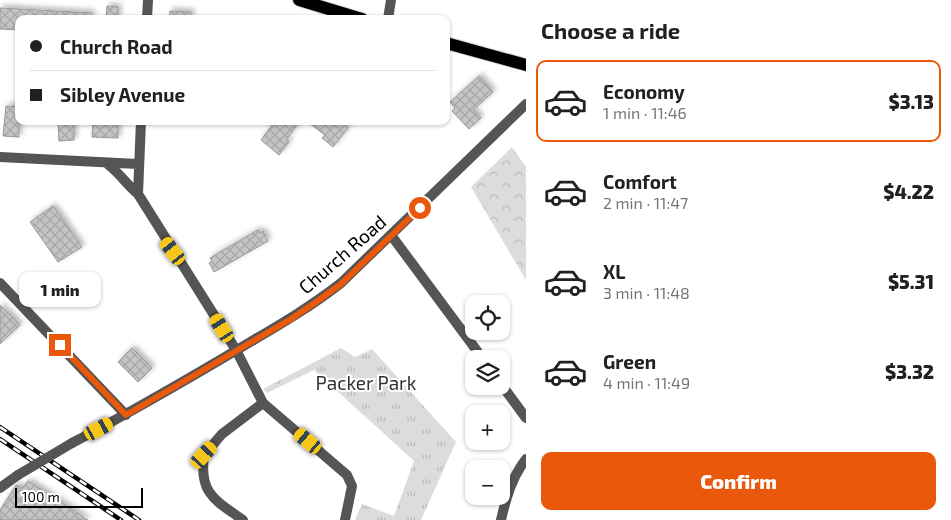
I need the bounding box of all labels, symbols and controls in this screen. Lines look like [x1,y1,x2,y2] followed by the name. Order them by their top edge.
[541,17,680,43] text: Choose a ride
[60,35,173,58] text: Church Road
[543,79,588,124] icon: car
[603,80,685,103] text: Economy
[60,83,185,106] text: Sibley Avenue
[889,90,934,113] text: $3.13
[603,103,687,122] text: 1 min · 11:46
[543,169,588,214] icon: car
[603,170,677,193] text: Comfort
[883,180,934,203] text: $4.22
[603,193,688,212] text: 2 min · 11:47
[409,197,431,219] route start
[294,210,390,298] street label: Church Road
[157,235,188,267] car
[543,259,588,304] icon: car
[603,260,625,283] text: XL
[888,270,934,293] text: $5.31
[19,272,101,308] callout: 1 min
[40,280,80,299] text: 1 min
[603,283,690,302] text: 3 min · 11:48
[465,295,510,505] map controls
[465,295,510,340] button: locate
[207,311,236,345] car
[49,334,71,356] route end
[543,349,588,394] icon: car
[465,350,510,395] button: layers
[603,350,656,373] text: Green
[885,360,934,383] text: $3.32
[316,371,417,394] park label: Packer Park
[603,373,690,392] text: 4 min · 11:49
[465,405,510,450] button: +
[82,415,115,443] car
[291,426,324,456] car
[188,439,219,471] car
[541,452,936,510] button: Confirm
[465,460,510,505] button: −
[15,485,142,508] scale bar
[22,488,60,505] text: 100 m

